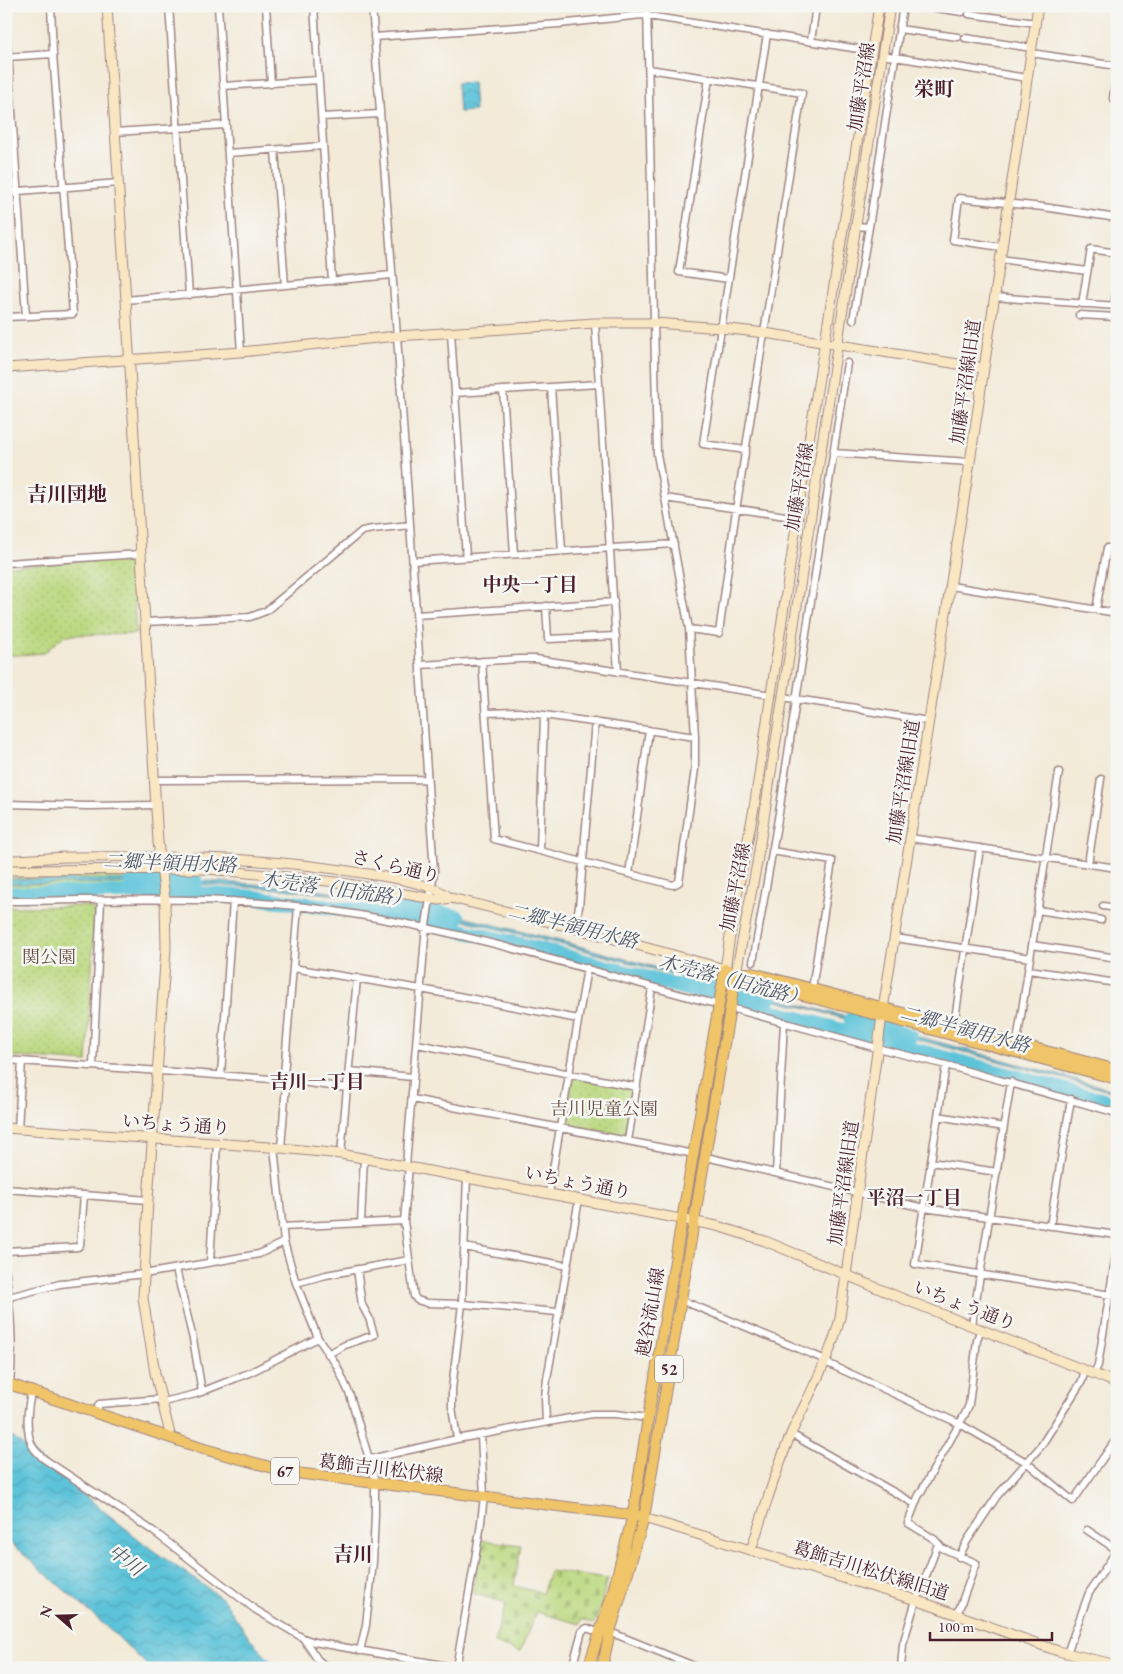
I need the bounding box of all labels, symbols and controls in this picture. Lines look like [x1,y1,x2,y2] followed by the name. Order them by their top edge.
[843,41,879,133] street label: 加藤平沼線
[914,76,955,102] district label: 栄町
[945,318,985,446] street label: 加藤平沼線旧道
[780,441,818,533] street label: 加藤平沼線
[27,481,107,507] district label: 吉川団地
[482,572,578,597] district label: 中央一丁目
[882,718,924,846] street label: 加藤平沼線旧道
[715,841,755,933] street label: 加藤平沼線
[350,845,442,887] street label: さくら通り
[103,848,239,878] water label: 二郷半領用水路
[259,866,413,912] water label: 木売落（旧流路）
[505,898,642,955] water label: 二郷半領用水路
[22,945,76,968] park label: 関公園
[656,948,810,1012] water label: 木売落（旧流路）
[898,1000,1034,1059] water label: 二郷半領用水路
[269,1069,365,1094] district label: 吉川一丁目
[550,1097,658,1120] park label: 吉川児童公園
[121,1109,231,1139] street label: いちょう通り
[823,1119,863,1247] street label: 加藤平沼線旧道
[523,1160,633,1204] street label: いちょう通り
[866,1185,962,1210] district label: 平沼一丁目
[631,1266,669,1358] street label: 越谷流山線
[910,1275,1020,1335] street label: いちょう通り
[655,1356,683,1382] road number: 52
[317,1449,445,1487] street label: 葛飾吉川松伏線
[271,1458,299,1484] road number: 67
[790,1535,952,1605] street label: 葛飾吉川松伏線旧道
[103,1538,150,1583] water label: 中川
[333,1541,373,1567] district label: 吉川
[32,1592,82,1642] north arrow
[35,1603,56,1620] text: N
[930,1609,1053,1641] scale bar
[938,1617,975,1636] text: 100 m

